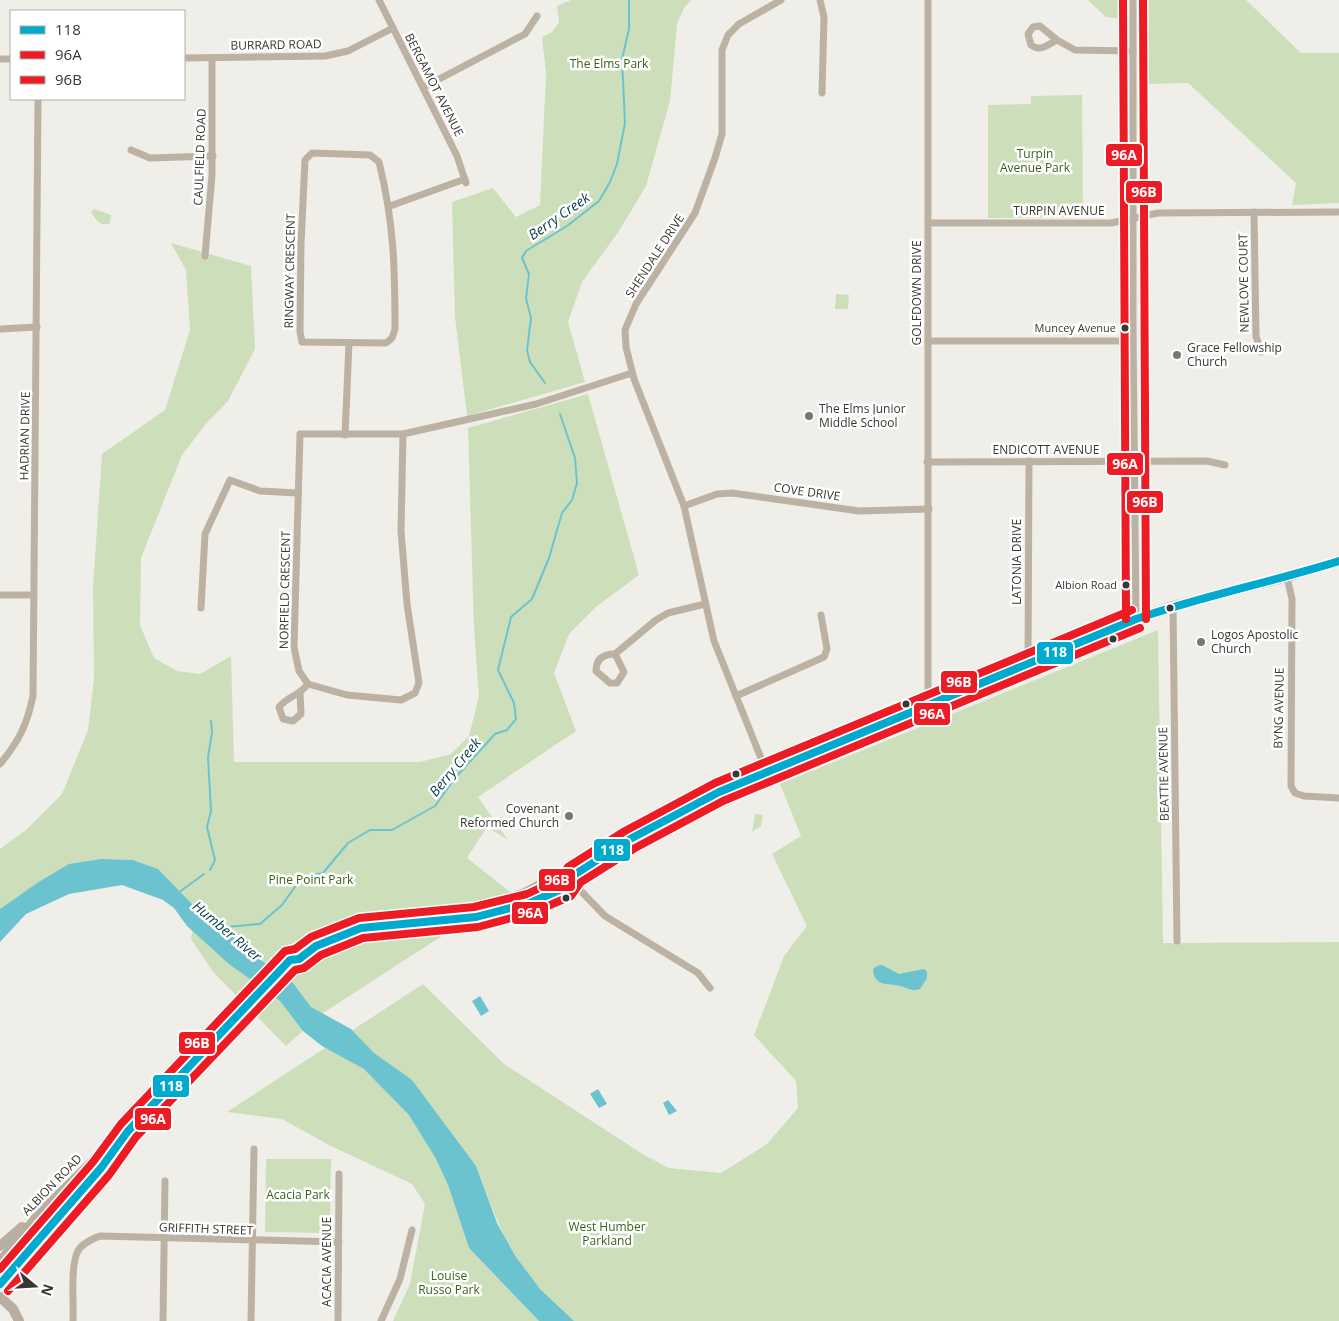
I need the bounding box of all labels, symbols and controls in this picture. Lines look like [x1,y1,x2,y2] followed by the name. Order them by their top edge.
[10,10,185,100] legend
[55,19,81,39] text: 118
[401,30,468,139] street label: BERGAMOT AVENUE
[230,35,322,54] street label: BURRARD ROAD
[55,44,82,64] text: 96A
[570,55,649,72] park label: The Elms Park
[55,69,82,89] text: 96B
[189,108,210,206] street label: CAULFIELD ROAD
[1105,143,1143,167] line badge: 96A
[1000,145,1071,176] park label: Turpin Avenue Park
[1111,145,1137,164] text: 96A
[1125,180,1163,204] line badge: 96B
[1131,182,1157,201] text: 96B
[524,187,594,244] water label: Berry Creek
[1013,202,1105,219] street label: TURPIN AVENUE
[621,211,688,301] street label: SHENDALE DRIVE
[280,213,299,329] street label: RINGWAY CRESCENT
[1234,233,1253,333] street label: NEWLOVE COURT
[908,240,925,346] street label: GOLFDOWN DRIVE
[1035,320,1116,335] place label: Muncey Avenue
[1120,323,1130,333] marker: Muncey Avenue
[1187,339,1282,370] place label: Grace Fellowship Church
[1171,349,1183,361] marker: Grace Fellowship Church
[15,391,34,481] street label: HADRIAN DRIVE
[819,400,906,431] place label: The Elms Junior Middle School
[803,410,815,422] marker: The Elms Junior Middle School
[993,441,1099,458] street label: ENDICOTT AVENUE
[1106,452,1144,476] line badge: 96A
[1112,454,1138,473] text: 96A
[773,478,841,505] street label: COVE DRIVE
[1126,490,1164,514] line badge: 96B
[1132,492,1158,511] text: 96B
[1008,519,1025,605] street label: LATONIA DRIVE
[275,530,294,649] street label: NORFIELD CRESCENT
[1055,577,1117,592] place label: Albion Road
[1121,580,1131,590] marker: Albion Road
[1165,603,1175,613] unlabelled marker
[1211,626,1298,657] place label: Logos Apostolic Church
[1108,634,1118,644] unlabelled marker
[1195,636,1207,648] marker: Logos Apostolic Church
[1036,641,1074,665] line badge: 118
[1043,642,1067,661] text: 118
[1269,667,1288,749] street label: BYNG AVENUE
[940,670,978,694] line badge: 96B
[946,672,972,691] text: 96B
[901,699,911,709] unlabelled marker
[913,702,951,726] line badge: 96A
[919,704,945,723] text: 96A
[1154,727,1173,821] street label: BEATTIE AVENUE
[424,732,485,800] water label: Berry Creek
[731,769,741,779] unlabelled marker
[460,800,559,831] place label: Covenant Reformed Church
[563,810,575,822] marker: Covenant Reformed Church
[593,838,631,862] line badge: 118
[600,840,624,859] text: 118
[538,868,576,892] line badge: 96B
[544,870,570,889] text: 96B
[269,871,354,888] park label: Pine Point Park
[561,893,571,903] unlabelled marker
[189,896,266,965] water label: Humber River
[511,901,549,925] line badge: 96A
[517,903,543,922] text: 96A
[178,1031,216,1055] line badge: 96B
[184,1033,210,1052] text: 96B
[152,1074,190,1098] line badge: 118
[159,1076,183,1095] text: 118
[134,1107,172,1131] line badge: 96A
[140,1109,166,1128] text: 96A
[18,1150,85,1219] street label: ALBION ROAD
[266,1186,331,1203] park label: Acacia Park
[318,1217,335,1307] street label: ACACIA AVENUE
[159,1218,254,1239] street label: GRIFFITH STREET
[568,1218,646,1249] park label: West Humber Parkland
[10,1261,60,1311] north arrow
[418,1267,481,1298] park label: Louise Russo Park
[37,1282,59,1299] text: N

